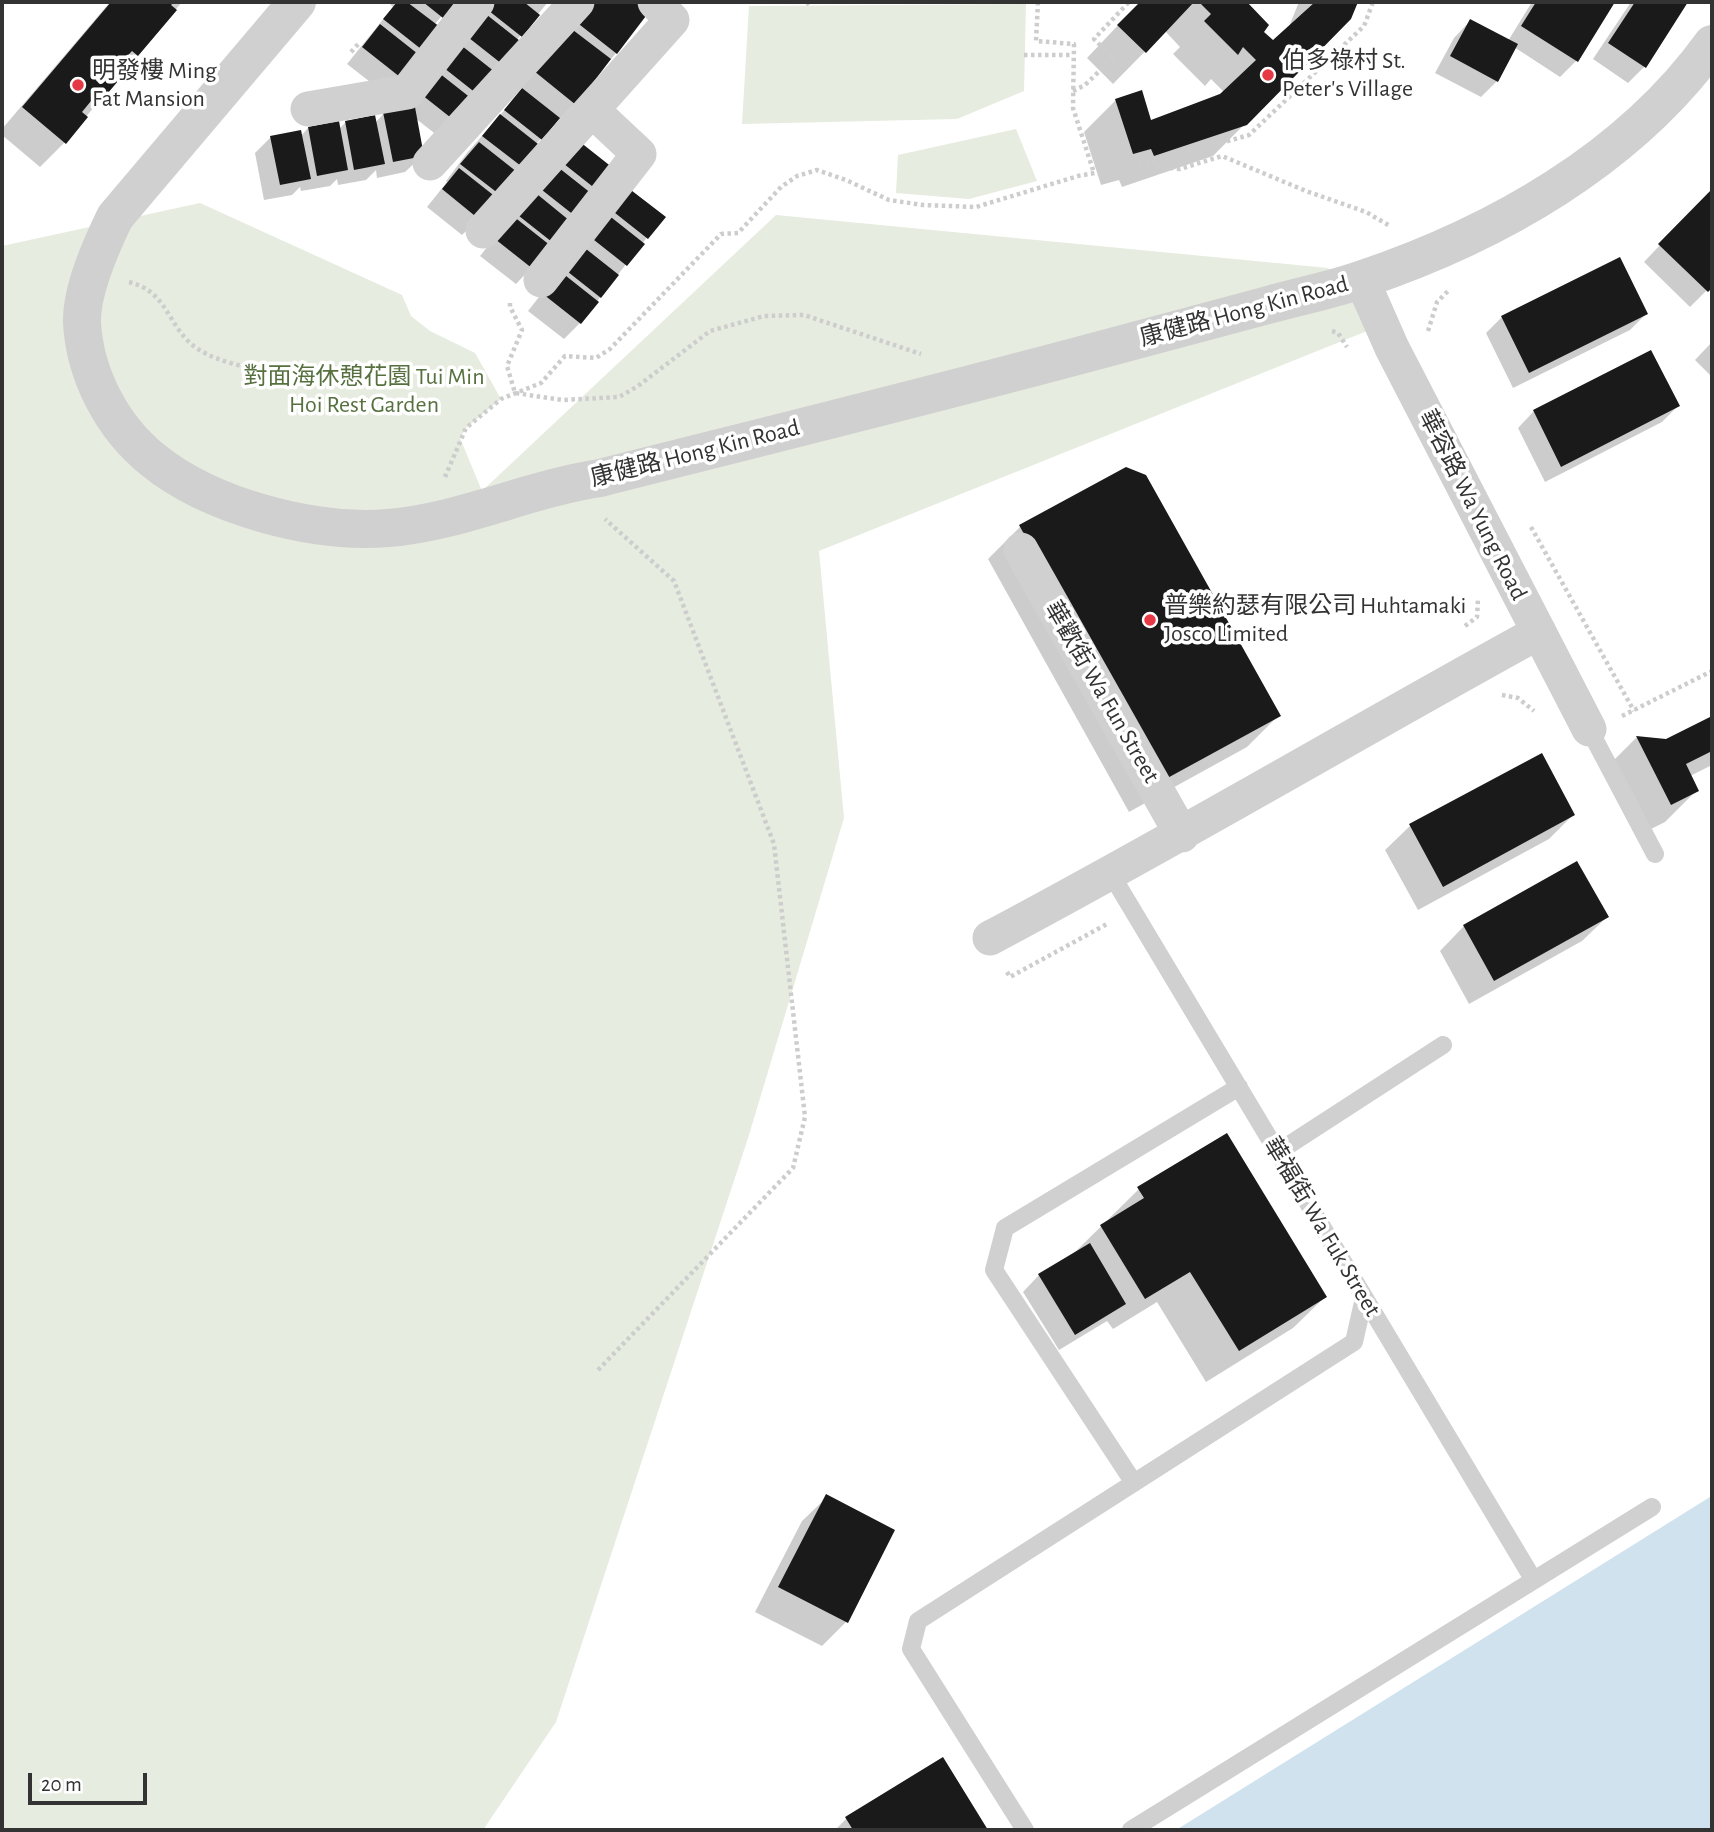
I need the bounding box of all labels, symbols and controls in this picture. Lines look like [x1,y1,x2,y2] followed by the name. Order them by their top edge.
[1282,47,1413,103] place label: 伯多祿村 St. Peter's Village
[92,57,217,113] place label: 明發樓 Ming Fat Mansion
[1260,67,1276,83] marker: 伯多祿村 St. Peter's Village
[70,77,86,93] marker: 明發樓 Ming Fat Mansion
[1137,269,1351,353] street label: 康健路 Hong Kin Road
[243,363,485,419] park label: 對面海休憩花園 Tui Min Hoi Rest Garden
[1412,405,1534,605] street label: 華容路 Wa Yung Road
[587,413,803,493] street label: 康健路 Hong Kin Road
[1164,592,1466,648] place label: 普樂約瑟有限公司 Huhtamaki Josco Limited
[1038,596,1166,788] street label: 華歡街 Wa Fun Street
[1142,612,1158,628] marker: 普樂約瑟有限公司 Huhtamaki Josco Limited
[1257,1132,1387,1322] street label: 華福街 Wa Fuk Street
[32,1758,150,1802] scale bar
[41,1774,82,1795] text: 20 m

